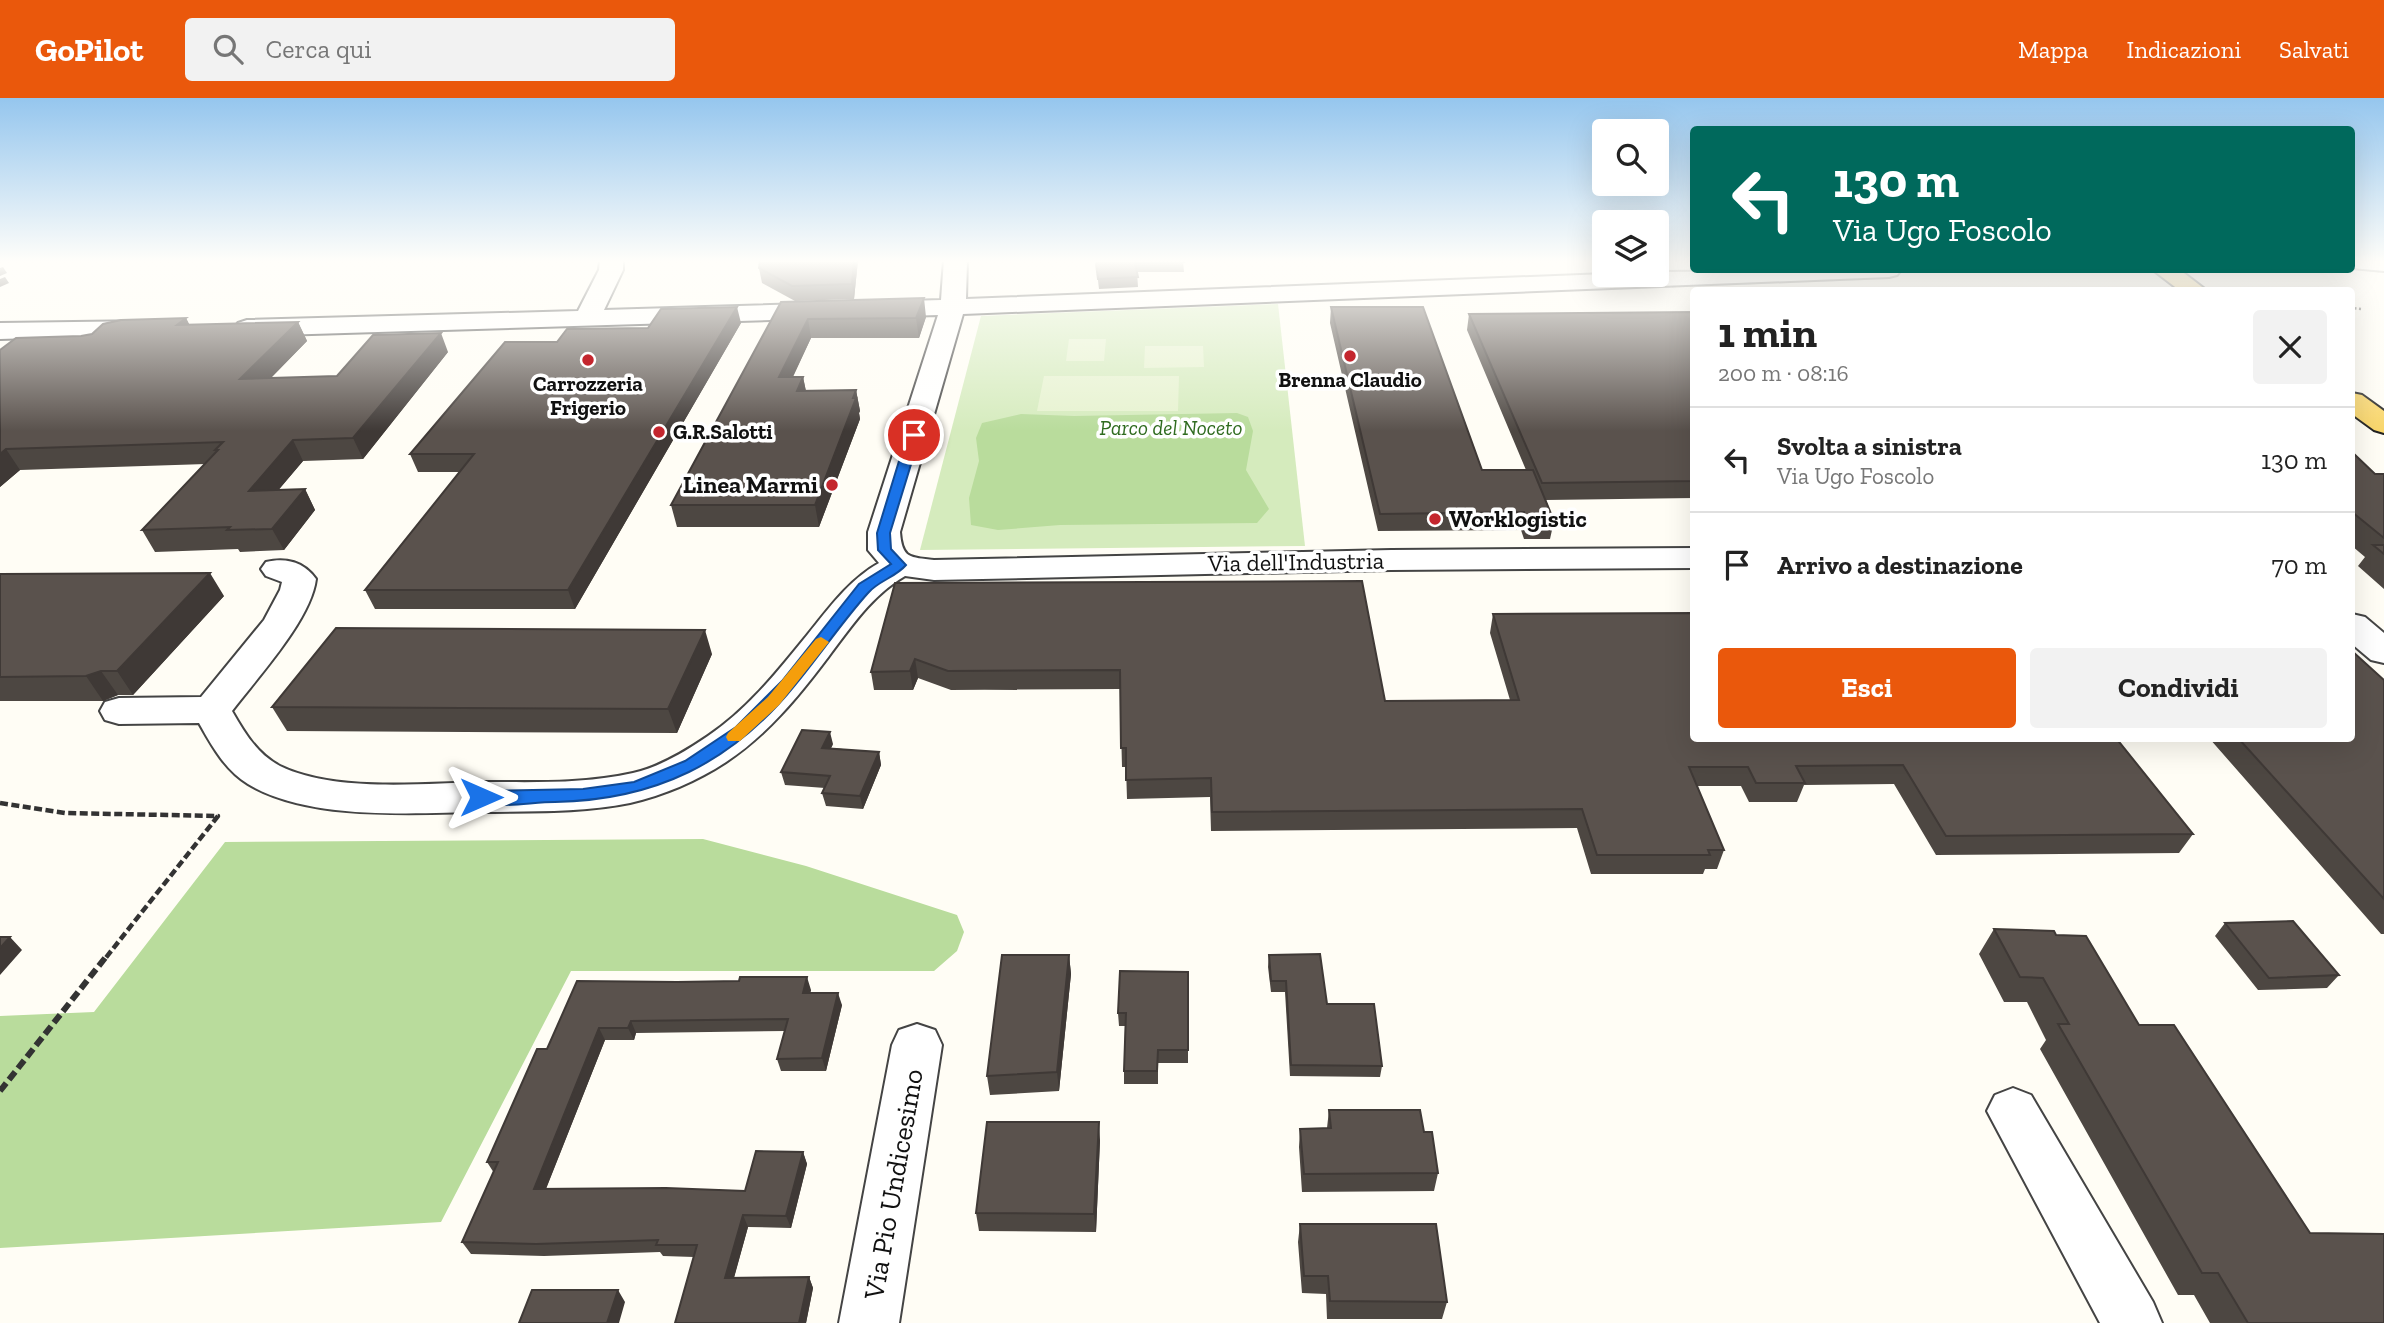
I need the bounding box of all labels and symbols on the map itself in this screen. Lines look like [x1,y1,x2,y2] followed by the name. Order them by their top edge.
[1342,348,1358,364] marker: Brenna Claudio
[580,352,596,368] marker: Carrozzeria Frigerio
[1278,367,1422,392] place label: Brenna Claudio
[533,371,643,420] place label: Carrozzeria Frigerio
[884,405,944,465] pin
[1099,415,1243,440] park label: Parco del Noceto
[673,419,773,444] place label: G.R.Salotti
[651,424,667,440] marker: G.R.Salotti
[683,470,818,499] place label: Linea Marmi
[824,477,840,493] marker: Linea Marmi
[1449,504,1587,533] place label: Worklogistic
[1427,511,1443,527] marker: Worklogistic
[1207,545,1385,578] street label: Via dell'Industria
[444,760,518,834] position arrow
[857,1066,930,1303] street label: Via Pio Undicesimo

